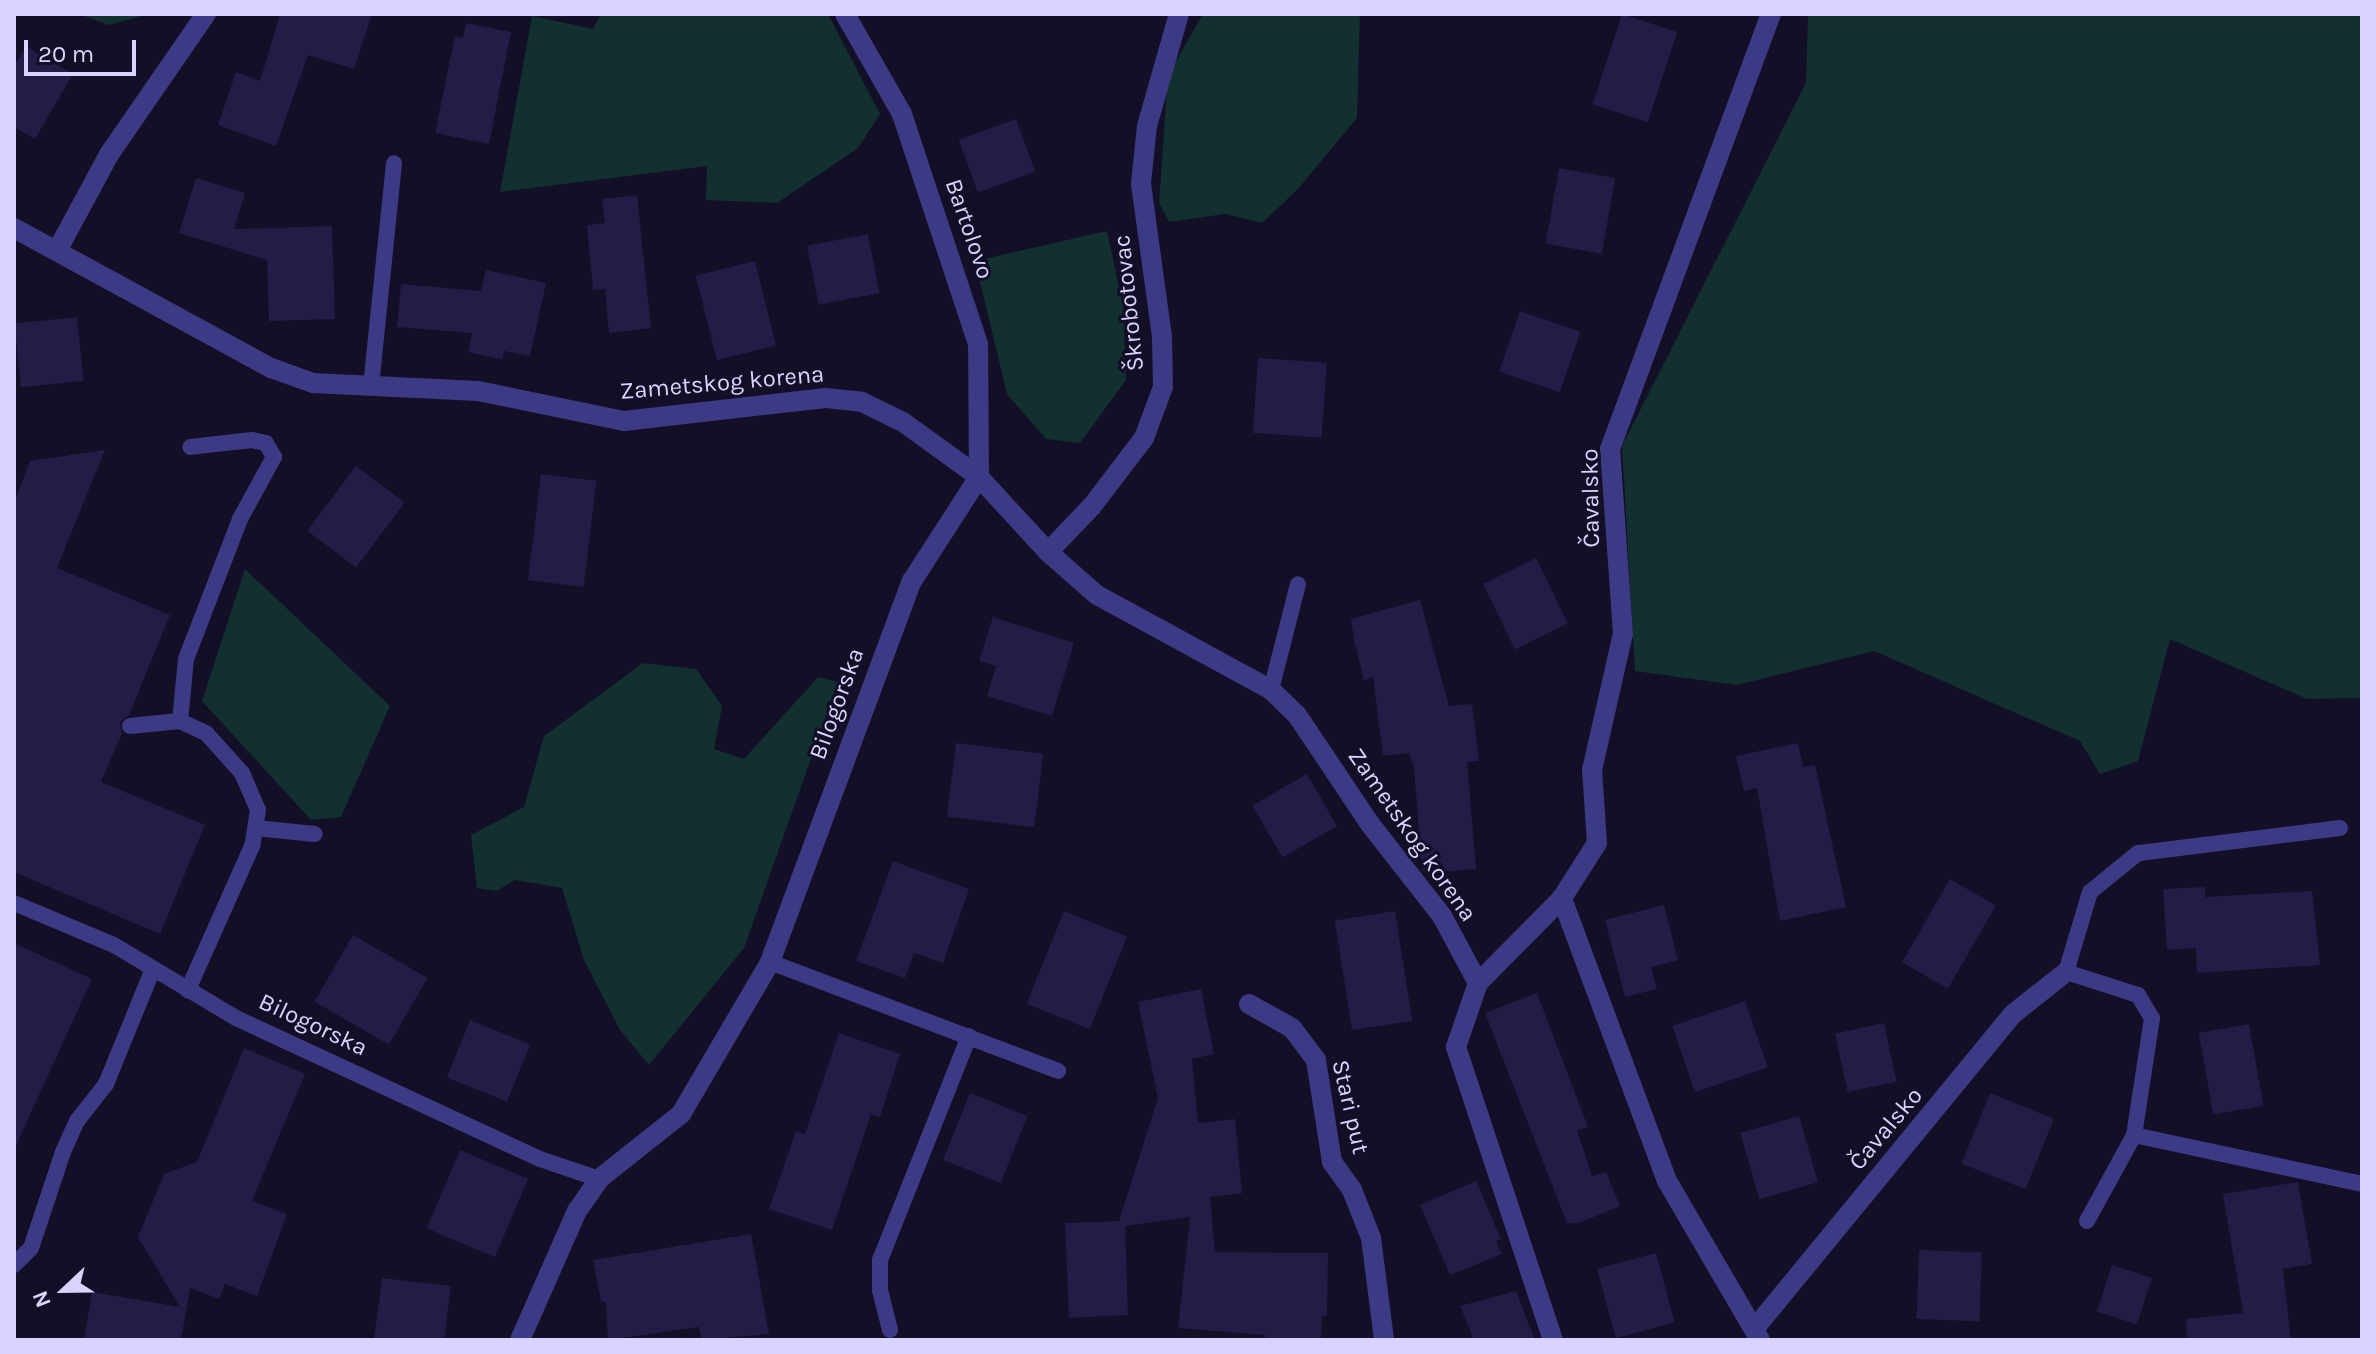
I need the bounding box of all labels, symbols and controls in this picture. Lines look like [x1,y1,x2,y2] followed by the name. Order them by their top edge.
[28,24,140,74] scale bar
[38,40,94,68] text: 20 m
[938,175,1000,283] street label: Bartolovo
[1108,233,1150,373] street label: Škrobotovac
[619,360,825,406] street label: Zametskog korena
[1576,448,1606,548] street label: Čavalsko
[804,644,870,764] street label: Bilogorska
[1341,743,1483,927] street label: Zametskog korena
[254,987,372,1063] street label: Bilogorska
[1325,1057,1375,1157] street label: Stari put
[1843,1082,1929,1176] street label: Čavalsko
[24,1250,104,1330] north arrow
[27,1287,57,1311] text: N

